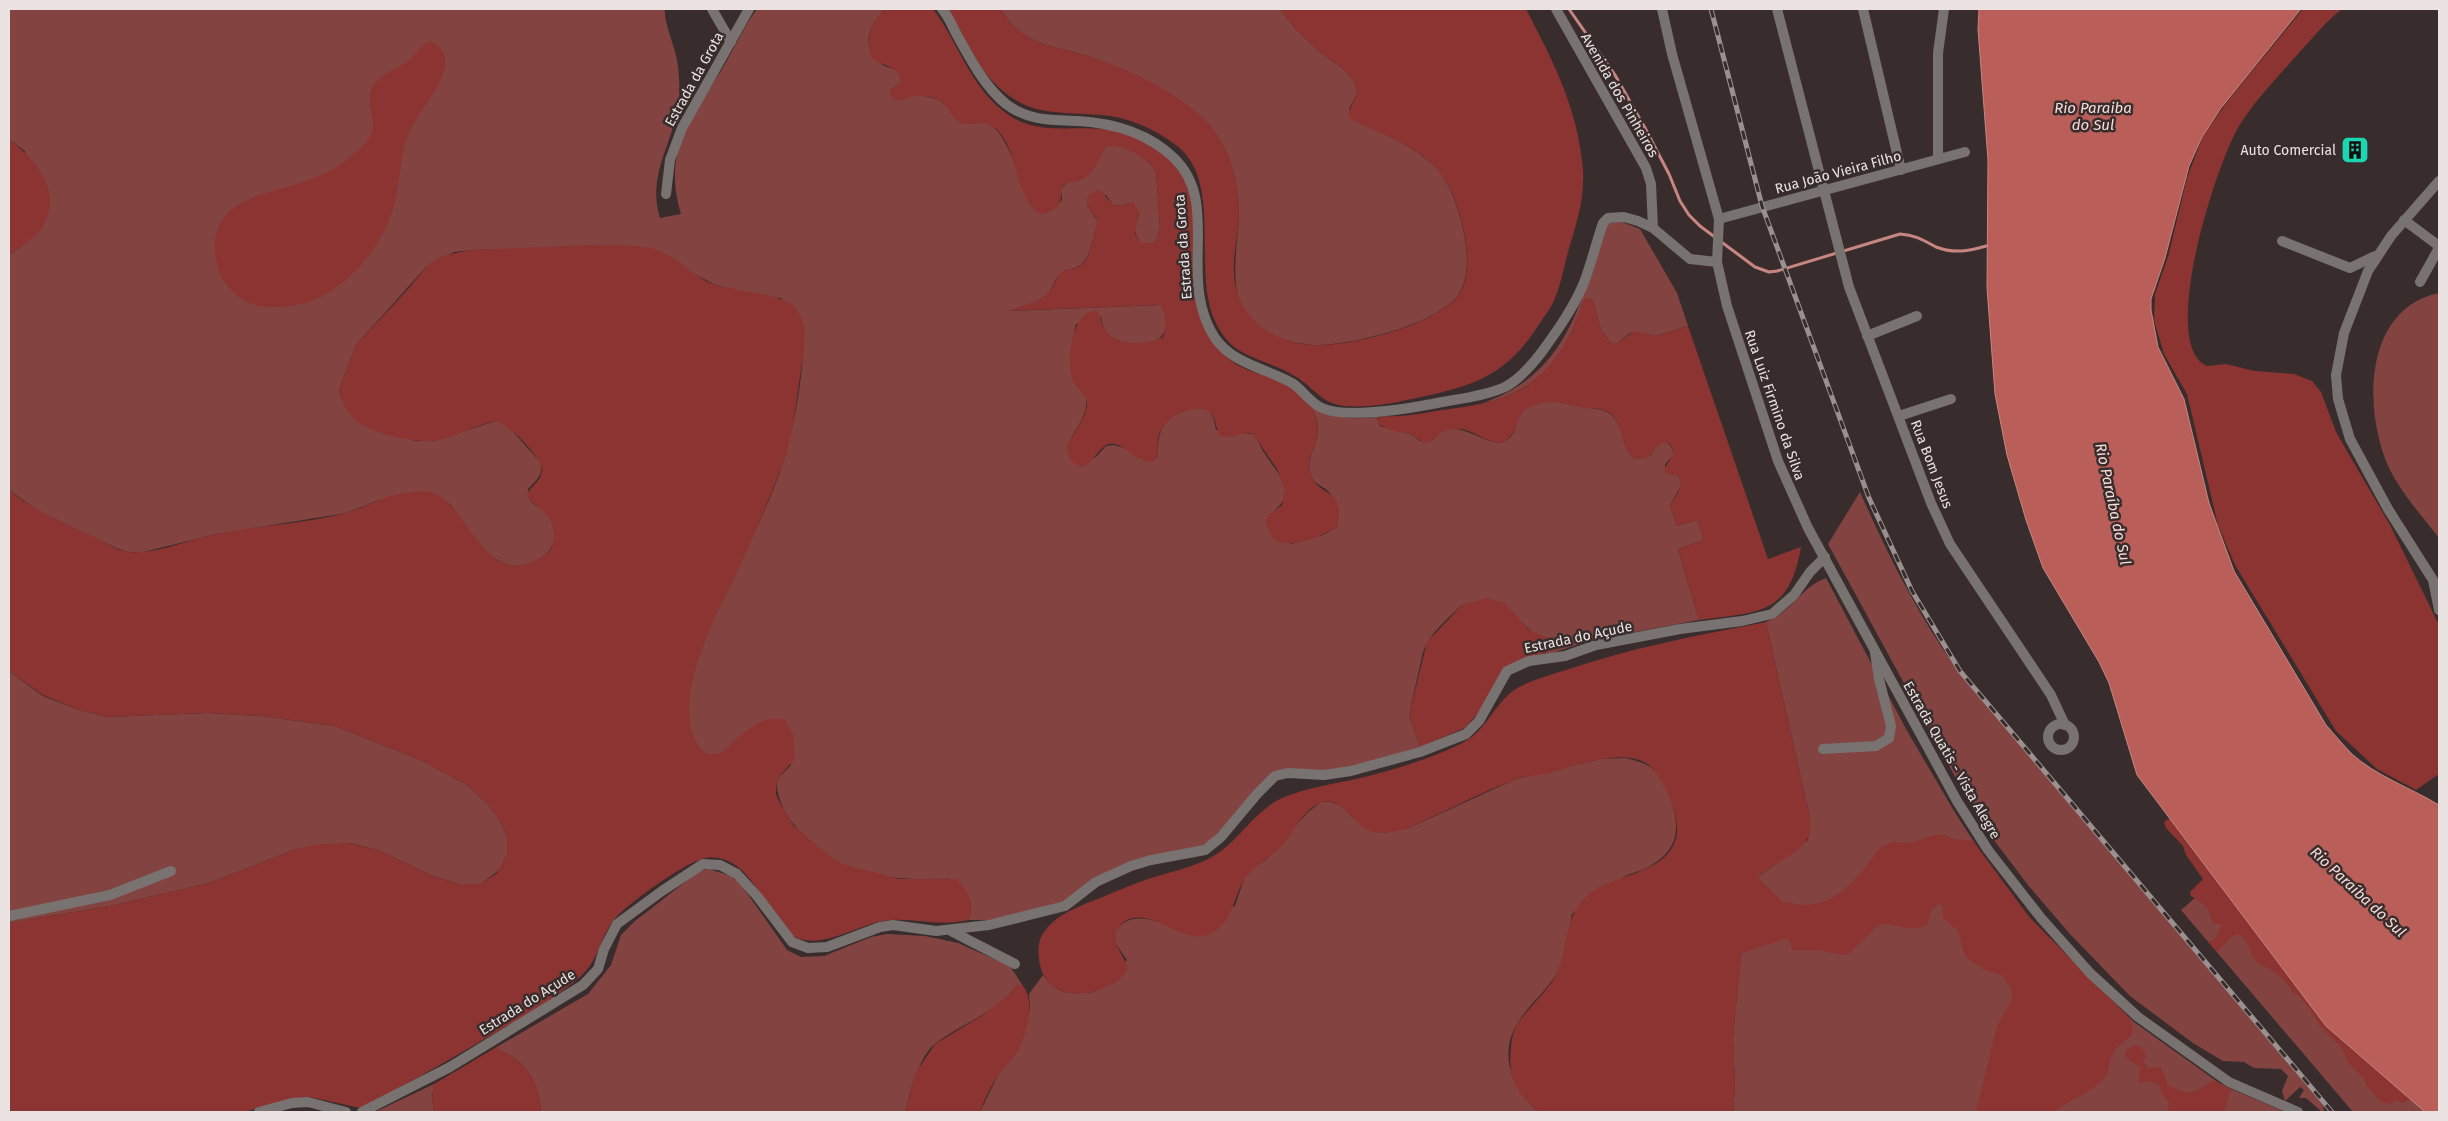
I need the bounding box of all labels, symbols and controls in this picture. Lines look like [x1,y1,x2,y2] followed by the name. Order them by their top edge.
[661,29,727,130] street label: Estrada da Grota
[1577,30,1662,161] street label: Avenida dos Pinheiros
[2054,99,2132,134] water label: Rio Paraiba do Sul
[2340,135,2370,165] building icon: Auto Comercial
[2241,142,2336,159] place label: Auto Comercial
[1773,147,1903,198] street label: Rua João Vieira Filho
[1171,194,1196,300] street label: Estrada da Grota
[1741,328,1808,483] street label: Rua Luiz Firmino da Silva
[1907,418,1956,511] street label: Rua Bom Jesus
[2091,441,2135,567] water label: Rio Paraíba do Sul
[1522,618,1634,657] street label: Estrada do Açude
[1899,678,2004,842] street label: Estrada Quatis - Vista Alegre
[2306,843,2410,941] water label: Rio Paraíba do Sul
[476,966,579,1039] street label: Estrada do Açude

